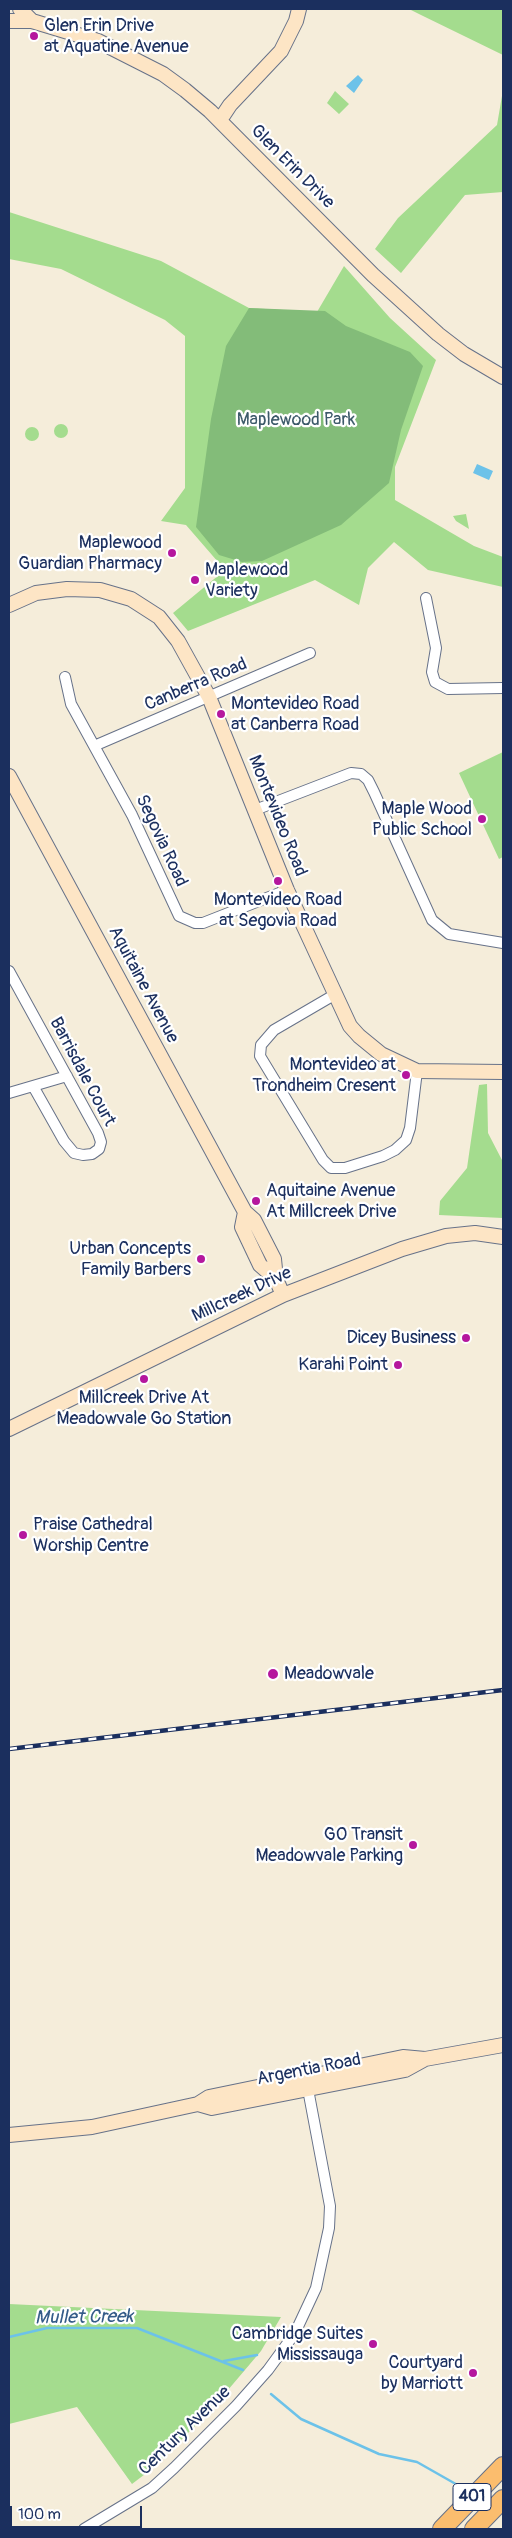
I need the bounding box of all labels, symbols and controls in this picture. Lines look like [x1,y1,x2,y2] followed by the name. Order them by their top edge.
[44,15,189,58] place label: Glen Erin Drive at Aquatine Avenue
[28,30,40,42] marker: Glen Erin Drive at Aquatine Avenue
[245,120,339,214] street label: Glen Erin Drive
[237,409,355,431] park label: Maplewood Park
[18,532,162,574] place label: Maplewood Guardian Pharmacy
[166,547,178,559] marker: Maplewood Guardian Pharmacy
[205,559,288,602] place label: Maplewood Variety
[189,574,201,586] marker: Maplewood Variety
[142,654,250,716] street label: Canberra Road
[231,693,360,736] place label: Montevideo Road at Canberra Road
[215,708,227,720] marker: Montevideo Road at Canberra Road
[243,752,311,880] street label: Montevideo Road
[130,792,192,890] street label: Segovia Road
[372,798,472,841] place label: Maple Wood Public School
[476,813,488,825] marker: Maple Wood Public School
[272,875,284,887] marker: Montevideo Road at Segovia Road
[214,889,342,932] place label: Montevideo Road at Segovia Road
[103,923,183,1047] street label: Aquitaine Avenue
[44,1014,120,1130] street label: Barrisdale Court
[252,1054,396,1096] place label: Montevideo at Trondheim Cresent
[400,1069,412,1081] marker: Montevideo at Trondheim Cresent
[266,1180,396,1222] place label: Aquitaine Avenue At Millcreek Drive
[250,1195,262,1207] marker: Aquitaine Avenue At Millcreek Drive
[69,1238,191,1280] place label: Urban Concepts Family Barbers
[195,1253,207,1265] marker: Urban Concepts Family Barbers
[189,1262,295,1328] street label: Millcreek Drive
[346,1327,456,1349] place label: Dicey Business
[460,1332,472,1344] marker: Dicey Business
[298,1354,388,1376] place label: Karahi Point
[392,1359,404,1371] marker: Karahi Point
[138,1373,150,1385] marker: Millcreek Drive At Meadowvale Go Station
[56,1387,232,1430] place label: Millcreek Drive At Meadowvale Go Station
[33,1514,153,1556] place label: Praise Cathedral Worship Centre
[17,1529,29,1541] marker: Praise Cathedral Worship Centre
[284,1663,374,1685] place label: Meadowvale
[266,1667,280,1681] marker: Meadowvale
[255,1824,403,1866] place label: GO Transit Meadowvale Parking
[407,1839,419,1851] marker: GO Transit Meadowvale Parking
[255,2049,363,2091] street label: Argentia Road
[35,2306,133,2330] water label: Mullet Creek
[232,2323,363,2366] place label: Cambridge Suites Mississauga
[367,2338,379,2350] marker: Cambridge Suites Mississauga
[381,2352,463,2394] place label: Courtyard by Marriott
[467,2367,479,2379] marker: Courtyard by Marriott
[135,2382,235,2480] street label: Century Avenue
[453,2484,491,2510] road number: 401
[12,2496,145,2528] scale bar
[18,2505,61,2524] text: 100 m

